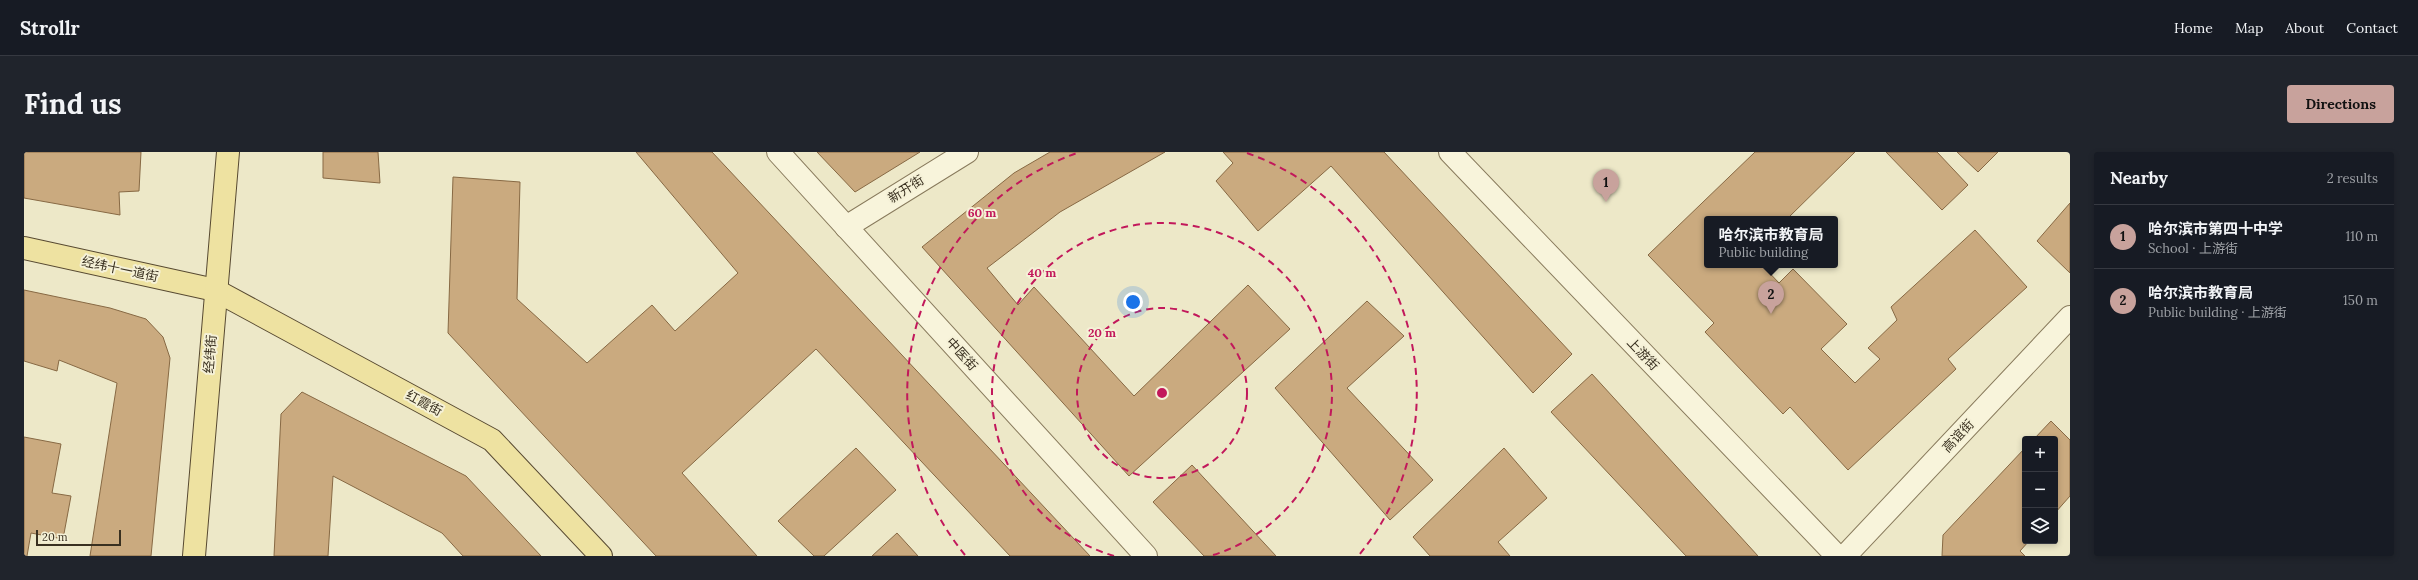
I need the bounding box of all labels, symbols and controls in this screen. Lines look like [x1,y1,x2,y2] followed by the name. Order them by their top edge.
[20,16,80,40] text: Strollr
[2174,19,2213,37] text: Home
[2235,19,2263,37] text: Map
[2285,19,2324,37] text: About
[2346,19,2398,37] text: Contact
[2287,85,2394,123] button: Directions
[24,86,122,122] text: Find us
[2110,167,2168,189] text: Nearby
[1593,169,1619,202] pin: 1
[2327,170,2378,187] text: 2 results
[885,171,927,207] street label: 新开街
[968,205,996,220] text: 60 m
[1704,216,1838,268] popup
[2148,219,2283,238] text: 哈尔滨市第四十中学
[1718,225,1824,244] text: 哈尔滨市教育局
[2120,228,2126,245] text: 1
[2345,228,2378,245] text: 110 m
[2148,240,2238,257] text: School · 上游街
[1718,244,1808,261] text: Public building
[80,253,160,285] street label: 经纬十一道街
[1028,265,1056,280] text: 40 m
[1758,281,1784,314] pin: 2
[2148,283,2253,302] text: 哈尔滨市教育局
[1123,292,1143,312] your location
[2120,292,2126,309] text: 2
[2343,292,2378,309] text: 150 m
[2148,304,2287,321] text: Public building · 上游街
[1088,325,1116,340] text: 20 m
[200,334,220,374] street label: 经纬街
[943,334,981,374] street label: 中医街
[1623,334,1663,374] street label: 上游街
[403,386,445,420] street label: 红霞街
[1155,386,1169,400] centre of rings
[1938,416,1978,456] street label: 高谊街
[2022,436,2058,544] map controls
[2022,436,2058,472] button: +
[2022,472,2058,508] button: −
[2022,508,2058,544] button: layers
[36,528,121,547] scale bar
[42,530,67,544] text: 20 m

